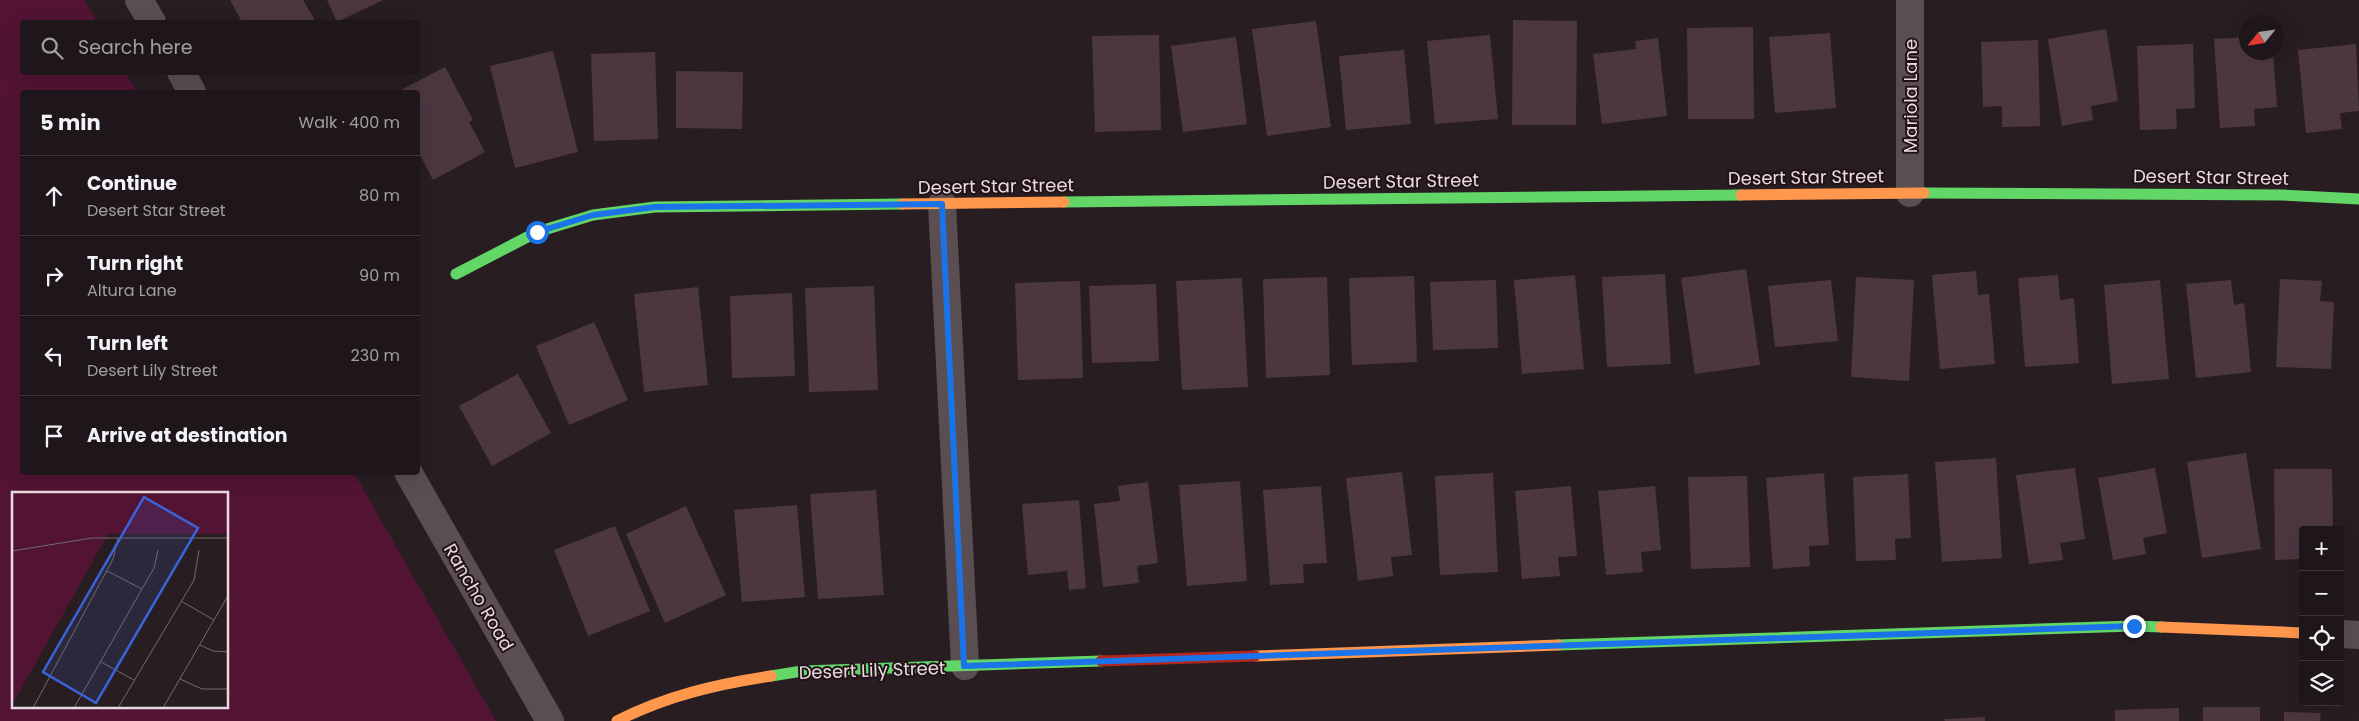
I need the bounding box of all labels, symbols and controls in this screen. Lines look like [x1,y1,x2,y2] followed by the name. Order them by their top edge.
[2239,15,2284,60] north arrow
[20,20,420,75] search box
[38,34,66,62] icon: search
[78,34,192,61] text: Search here
[1898,39,1923,153] street label: Mariola Lane
[40,108,101,137] text: 5 min
[299,111,400,134] text: Walk · 400 m
[1728,163,1884,191] street label: Desert Star Street
[2133,163,2289,191] street label: Desert Star Street
[1323,167,1479,195] street label: Desert Star Street
[87,170,177,197] text: Continue
[918,172,1074,200] street label: Desert Star Street
[40,182,68,210] icon: ahead
[359,184,400,207] text: 80 m
[87,199,226,222] text: Desert Star Street
[526,221,549,244] route start
[87,250,183,277] text: Turn right
[40,262,68,290] icon: right
[359,264,400,287] text: 90 m
[87,279,177,302] text: Altura Lane
[87,330,168,357] text: Turn left
[40,342,68,370] icon: left
[351,344,400,367] text: 230 m
[87,359,217,382] text: Desert Lily Street
[40,422,68,450] icon: arrive
[87,422,288,449] text: Arrive at destination
[12,492,229,708] inset map
[2299,526,2344,706] map controls
[2299,526,2344,571] button: +
[438,539,520,655] street label: Rancho Road
[2299,571,2344,616] button: −
[2123,615,2146,638] route end
[2299,616,2344,661] button: locate
[798,655,946,685] street label: Desert Lily Street
[2299,661,2344,706] button: layers

